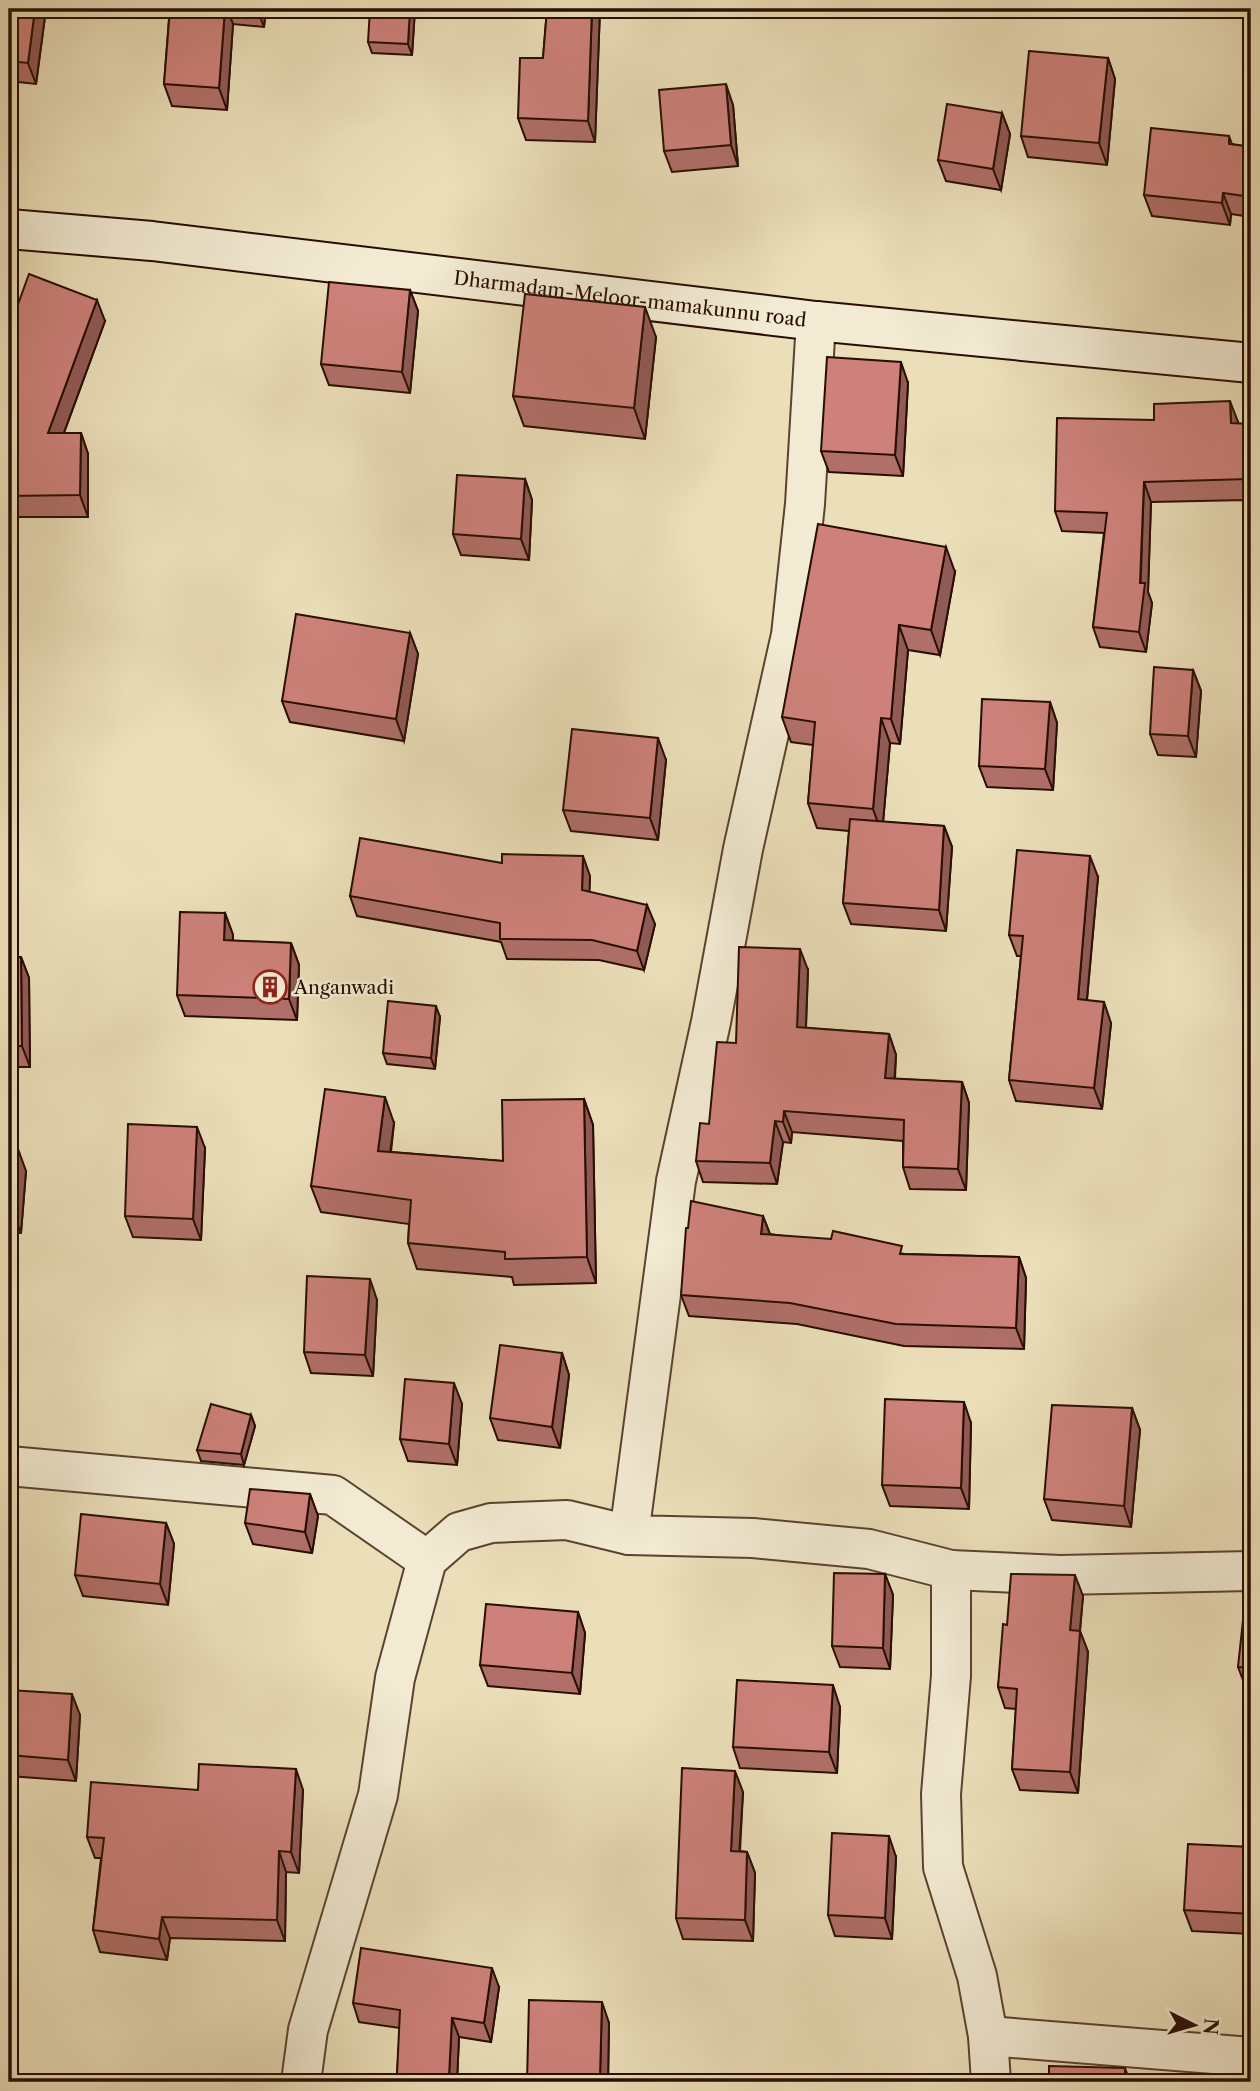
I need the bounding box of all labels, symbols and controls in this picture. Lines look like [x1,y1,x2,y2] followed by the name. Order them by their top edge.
[452,266,808,331] street label: Dharmadam-Meloor-mamakunnu road
[251,968,289,1006] building icon: Anganwadi
[293,976,394,999] place label: Anganwadi
[1158,1990,1228,2060] north arrow
[1198,2017,1223,2036] text: N

